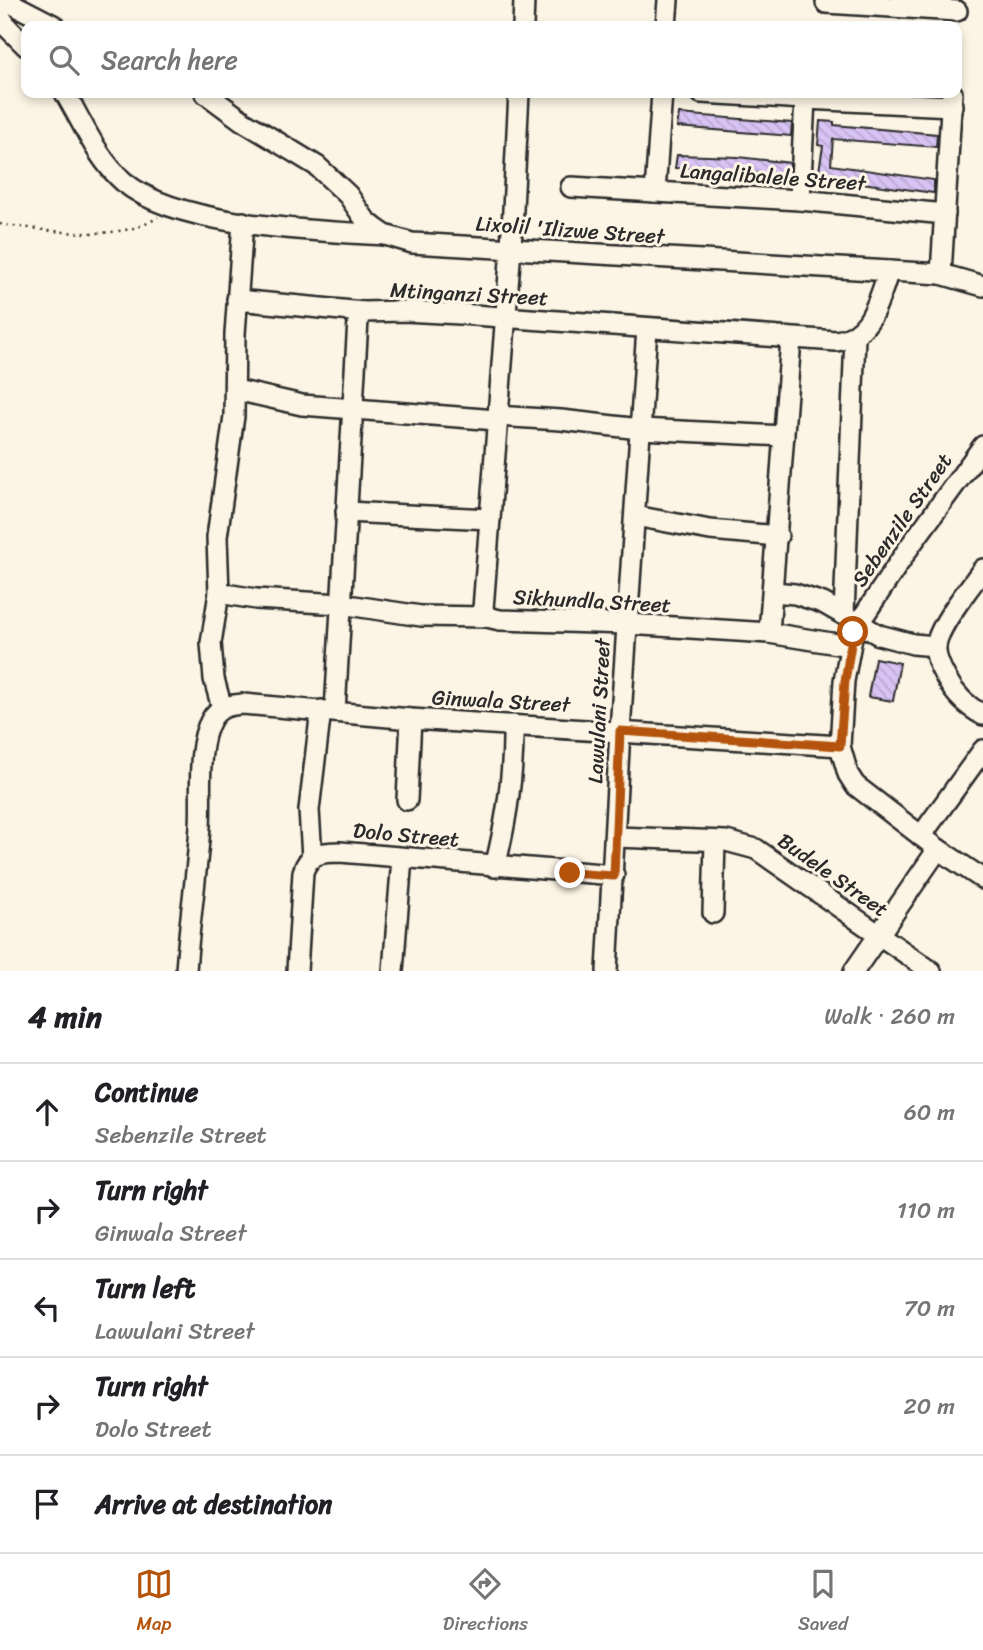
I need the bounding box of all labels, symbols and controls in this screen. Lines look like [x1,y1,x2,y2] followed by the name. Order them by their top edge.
[21,21,962,98] search box
[101,37,238,83] text: Search here
[45,41,83,79] icon: search
[679,152,869,203] street label: Langalibalele Street
[474,204,667,256] street label: Lixolil 'Ilizwe Street
[389,271,549,317] street label: Mtinganzi Street
[841,445,963,595] street label: Sebenzile Street
[512,578,672,624] street label: Sikhundla Street
[837,616,868,647] route start
[576,636,622,785] street label: Lawulani Street
[431,678,573,724] street label: Ginwala Street
[351,811,461,859] street label: Dolo Street
[769,822,897,928] street label: Budele Street
[554,857,585,888] route end
[28,990,102,1044] text: 4 min
[824,996,955,1037] text: Walk · 260 m
[95,1069,198,1115] text: Continue
[904,1092,955,1133] text: 60 m
[28,1093,66,1131] icon: ahead
[95,1115,267,1156] text: Sebenzile Street
[95,1167,208,1213] text: Turn right
[897,1190,955,1231] text: 110 m
[28,1191,66,1229] icon: right
[95,1213,246,1254] text: Ginwala Street
[95,1265,195,1311] text: Turn left
[904,1288,955,1329] text: 70 m
[28,1289,66,1327] icon: left
[95,1311,254,1352] text: Lawulani Street
[95,1363,208,1409] text: Turn right
[904,1386,955,1427] text: 20 m
[28,1387,66,1425] icon: right
[95,1409,212,1450] text: Dolo Street
[95,1481,332,1527] text: Arrive at destination
[28,1485,66,1523] icon: arrive
[135,1565,173,1640] tab: Map
[443,1565,528,1640] tab: Directions
[798,1565,848,1640] tab: Saved

